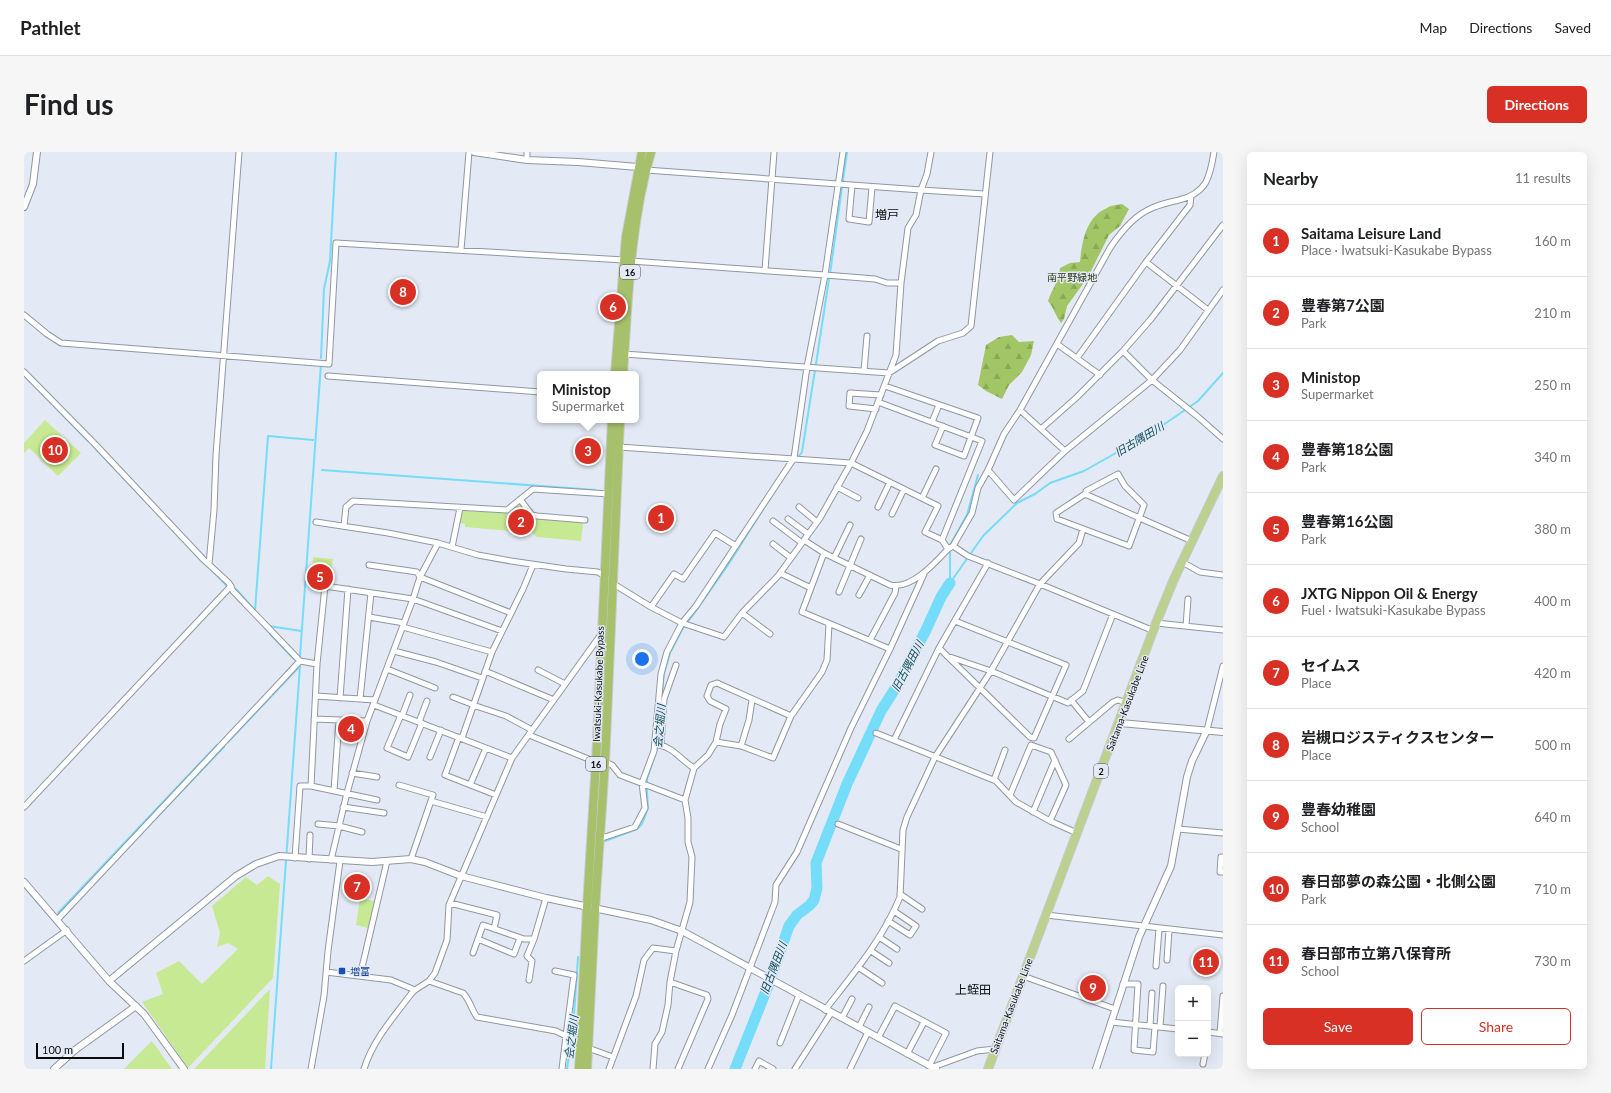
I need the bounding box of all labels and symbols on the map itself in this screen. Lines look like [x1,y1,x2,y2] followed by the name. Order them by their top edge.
[875,207,899,222] district label: 増戸
[620,265,640,279] road number: 16
[1047,271,1098,283] park label: 南平野緑地
[390,277,416,307] pin: 8
[600,292,626,322] pin: 6
[1112,419,1167,459] water label: 旧古隅田川
[42,435,68,465] pin: 10
[575,436,601,466] pin: 3
[648,503,674,533] pin: 1
[508,507,534,537] pin: 2
[307,562,333,592] pin: 5
[590,626,606,742] street label: Iwatsuki-Kasukabe Bypass
[888,638,926,693] water label: 旧古隅田川
[632,649,652,669] your location
[1103,653,1151,753] street label: Saitama-Kasukabe Line
[651,703,667,748] water label: 会之堀川
[338,714,364,744] pin: 4
[586,757,606,771] road number: 16
[1094,764,1108,778] road number: 2
[344,872,370,902] pin: 7
[757,939,789,996] water label: 旧古隅田川
[1193,947,1219,977] pin: 11
[987,956,1035,1056] street label: Saitama-Kasukabe Line
[350,965,370,977] place label: 増富
[337,966,347,976] marker: 増富
[1080,973,1106,1003] pin: 9
[955,982,991,997] district label: 上蛭田
[562,1013,580,1060] water label: 会之堀川
[36,1041,124,1060] scale bar

